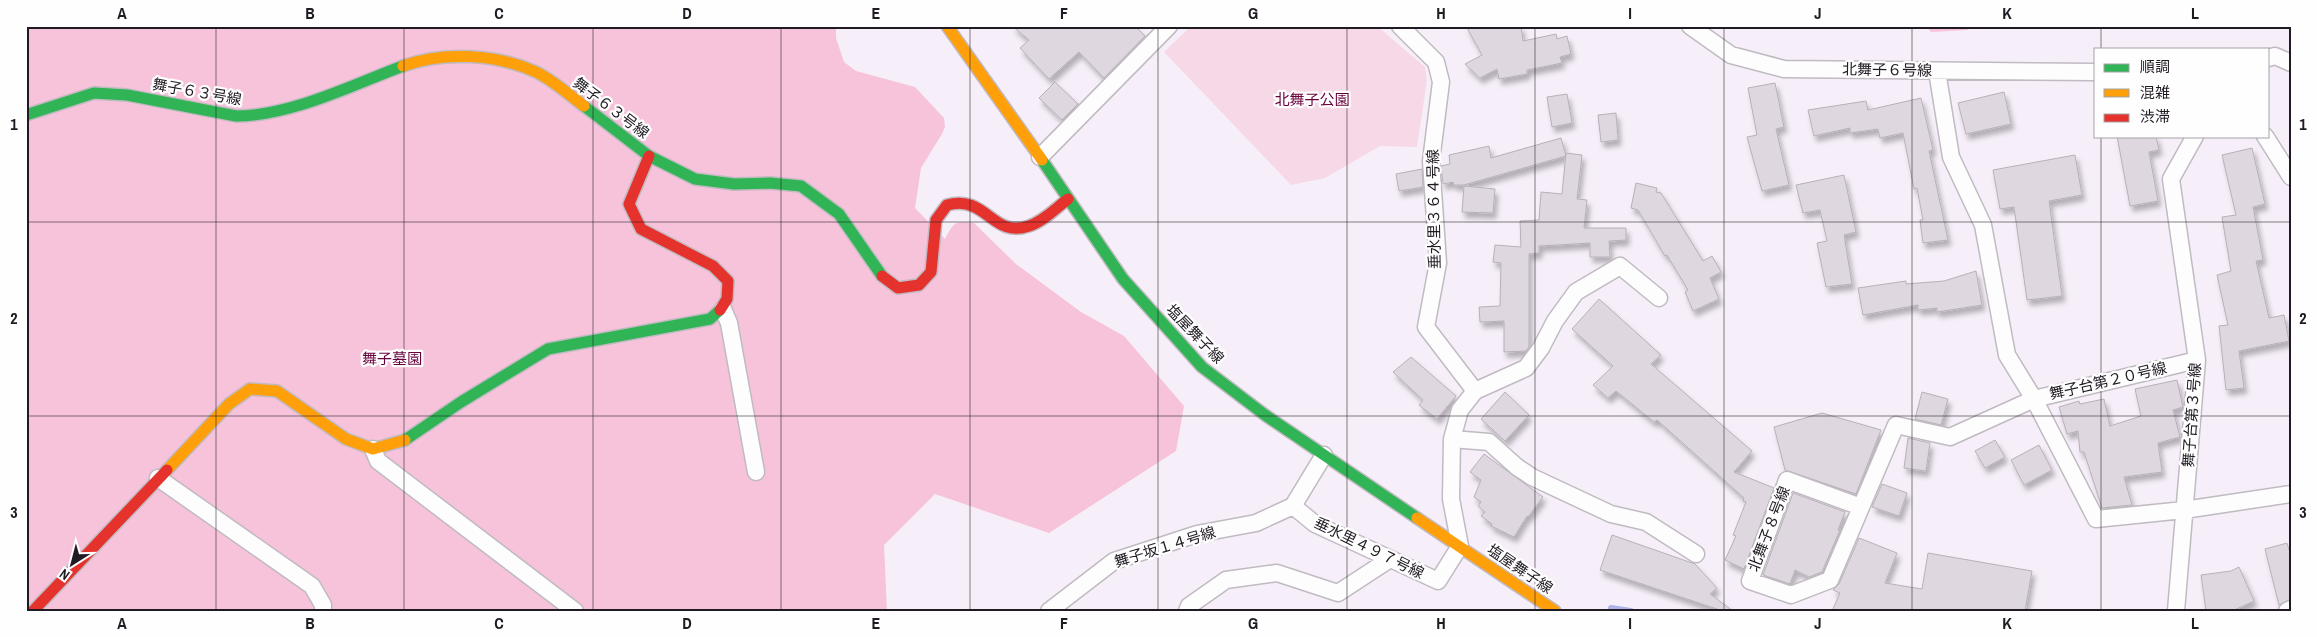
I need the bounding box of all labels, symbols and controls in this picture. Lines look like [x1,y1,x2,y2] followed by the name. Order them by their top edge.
[117,2,127,24] text: A
[305,2,315,24] text: B
[494,2,504,24] text: C
[682,2,692,24] text: D
[872,2,881,24] text: E
[1060,2,1068,24] text: F
[1248,2,1258,24] text: G
[1436,2,1446,24] text: H
[1628,2,1632,24] text: I
[1814,2,1822,24] text: J
[2002,2,2012,24] text: K
[2191,2,2199,24] text: L
[2094,48,2270,138] legend
[2140,56,2170,77] text: 順調
[1842,58,1932,81] street label: 北舞子６号線
[569,72,654,143] street label: 舞子６３号線
[151,73,243,110] street label: 舞子６３号線
[2140,82,2170,103] text: 混雑
[1274,89,1350,110] park label: 北舞子公園
[2140,106,2170,127] text: 渋滞
[10,113,18,135] text: 1
[2299,113,2307,135] text: 1
[1422,149,1445,269] street label: 垂水里３６４号線
[1162,299,1229,368] street label: 塩屋舞子線
[10,307,18,329] text: 2
[2299,307,2307,329] text: 2
[362,348,422,369] park label: 舞子墓園
[2047,357,2169,404] street label: 舞子台第２０号線
[2177,362,2206,468] street label: 舞子台第３号線
[1743,483,1794,575] street label: 北舞子８号線
[10,501,18,523] text: 3
[2299,501,2307,523] text: 3
[1311,512,1428,583] street label: 垂水里４９７号線
[1112,521,1218,572] street label: 舞子坂１４号線
[1483,539,1557,598] street label: 塩屋舞子線
[48,540,98,590] north arrow
[56,565,73,584] text: N
[117,612,127,634] text: A
[305,612,315,634] text: B
[494,612,504,634] text: C
[682,612,692,634] text: D
[872,612,881,634] text: E
[1060,612,1068,634] text: F
[1248,612,1258,634] text: G
[1436,612,1446,634] text: H
[1628,612,1632,634] text: I
[1814,612,1822,634] text: J
[2002,612,2012,634] text: K
[2191,612,2199,634] text: L

